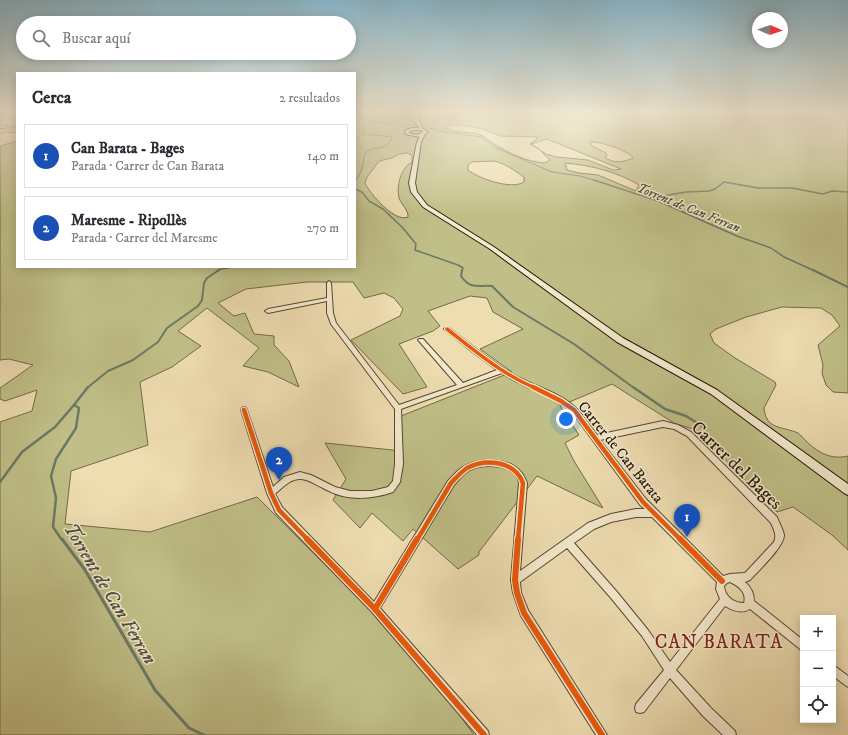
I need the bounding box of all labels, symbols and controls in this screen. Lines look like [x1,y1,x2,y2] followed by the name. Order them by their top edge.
[752,12,788,48] north arrow
[16,16,356,60] search box
[30,27,52,49] icon: search
[62,29,130,48] text: Buscar aquí
[32,87,71,109] text: Cerca
[279,90,340,106] text: 2 resultados
[71,139,184,158] text: Can Barata - Bages
[44,148,48,164] text: 1
[307,148,339,164] text: 140 m
[71,158,224,174] text: Parada · Carrer de Can Barata
[635,180,743,236] water label: Torrent de Can Ferran
[71,211,187,230] text: Maresme - Ripollès
[43,220,49,236] text: 2
[307,220,339,236] text: 270 m
[71,230,218,246] text: Parada · Carrer del Maresme
[574,397,668,508] street label: Carrer de Can Barata
[556,409,576,429] your location
[686,417,786,515] street label: Carrer del Bages
[266,447,292,480] pin: 2
[674,504,700,537] pin: 1
[58,519,161,669] water label: Torrent de Can Ferran
[800,615,836,723] map controls
[800,615,836,651] button: +
[655,631,783,654] district label: CAN BARATA
[800,651,836,687] button: −
[800,687,836,723] button: locate

